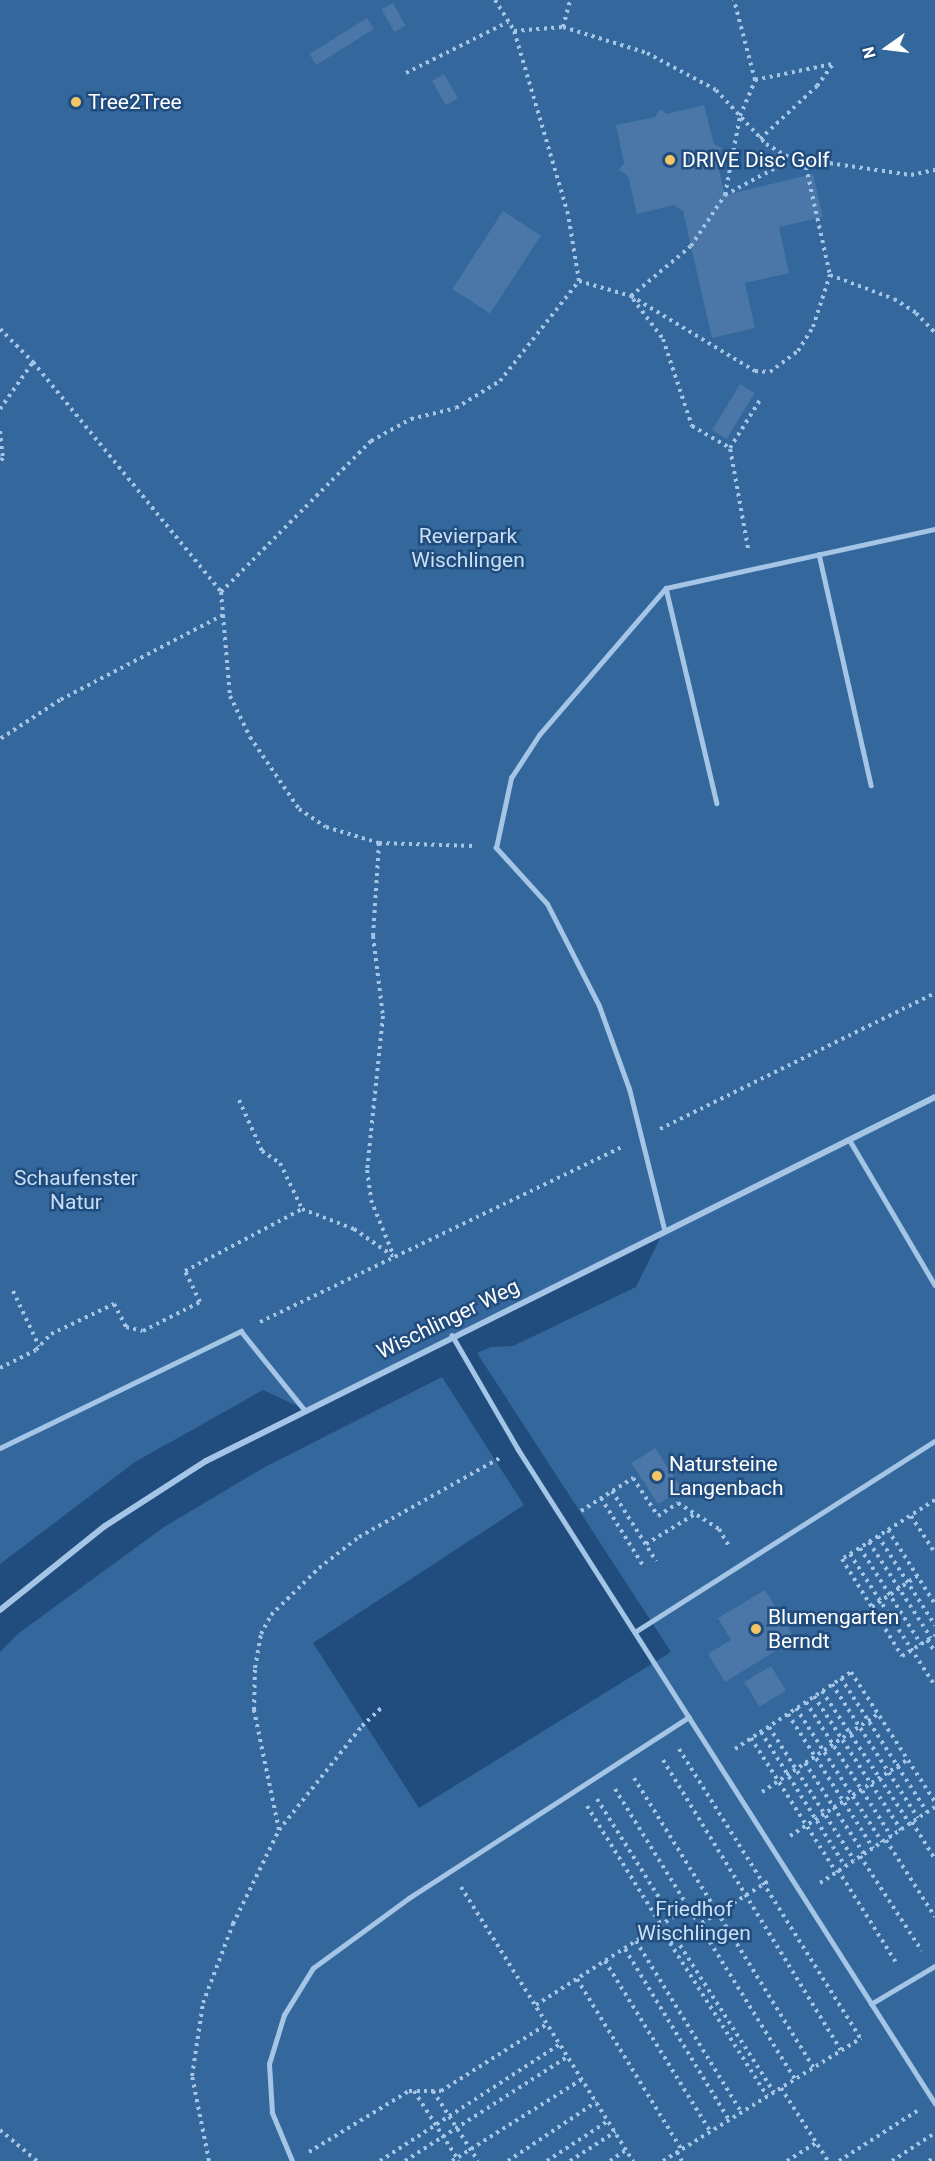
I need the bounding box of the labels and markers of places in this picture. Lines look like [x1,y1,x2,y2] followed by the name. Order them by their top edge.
[88,89,182,115] place label: Tree2Tree
[69,95,83,109] marker: Tree2Tree
[682,147,830,173] place label: DRIVE Disc Golf
[663,153,677,167] marker: DRIVE Disc Golf
[669,1451,784,1501] place label: Natursteine Langenbach
[650,1469,664,1483] marker: Natursteine Langenbach
[768,1604,899,1654] place label: Blumengarten Berndt
[749,1622,763,1636] marker: Blumengarten Berndt

